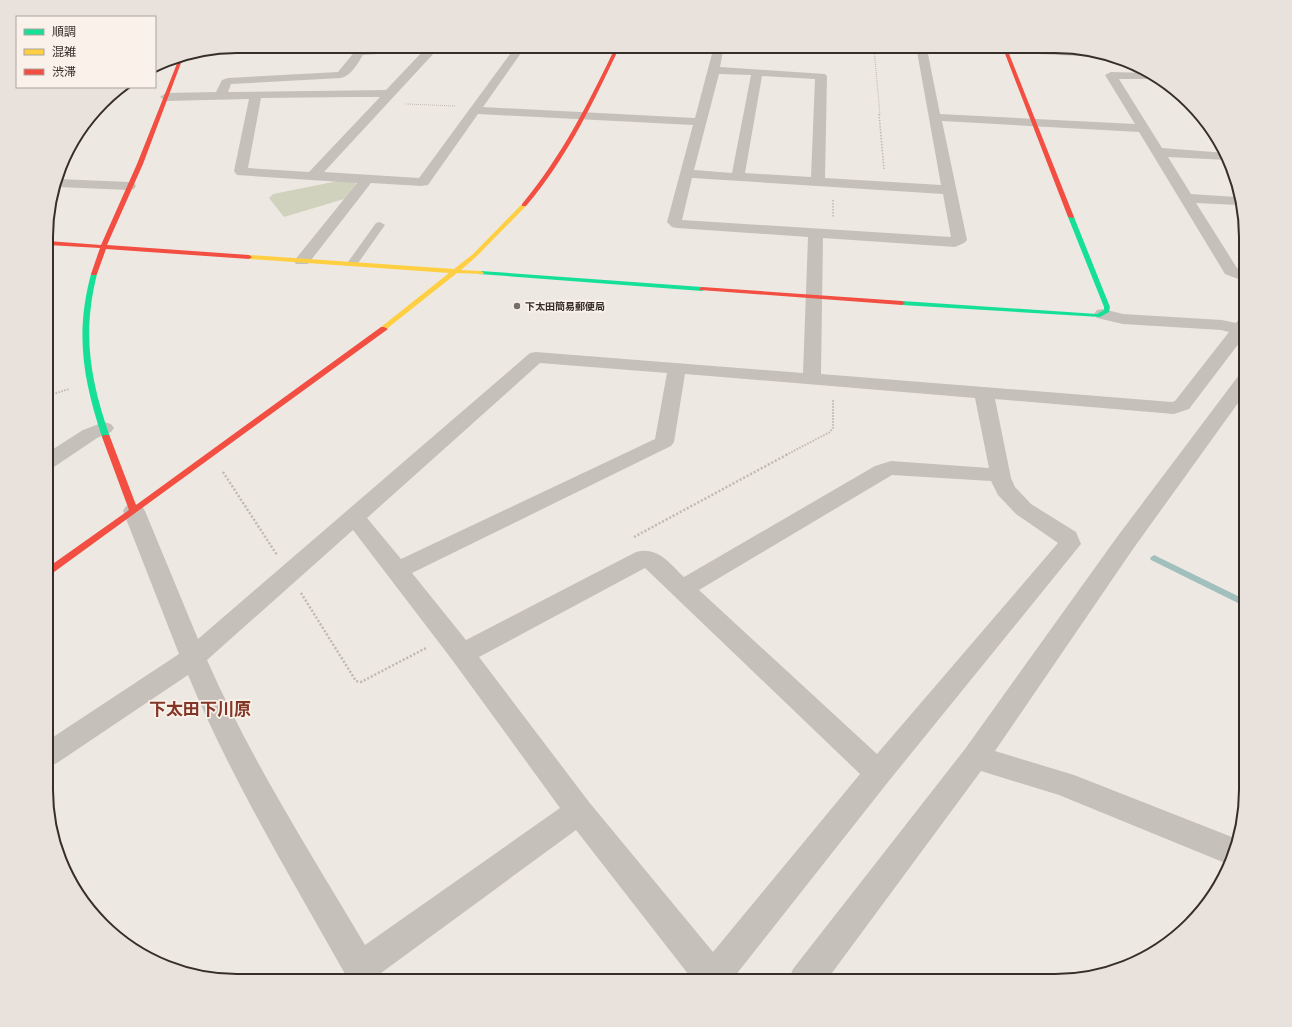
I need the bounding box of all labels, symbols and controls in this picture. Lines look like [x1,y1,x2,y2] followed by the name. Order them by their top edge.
[16,16,156,88] legend
[52,24,76,39] text: 順調
[52,44,76,59] text: 混雑
[52,64,76,79] text: 渋滞
[525,300,605,313] place label: 下太田簡易郵便局
[512,301,522,311] marker: 下太田簡易郵便局
[149,698,251,719] district label: 下太田下川原

